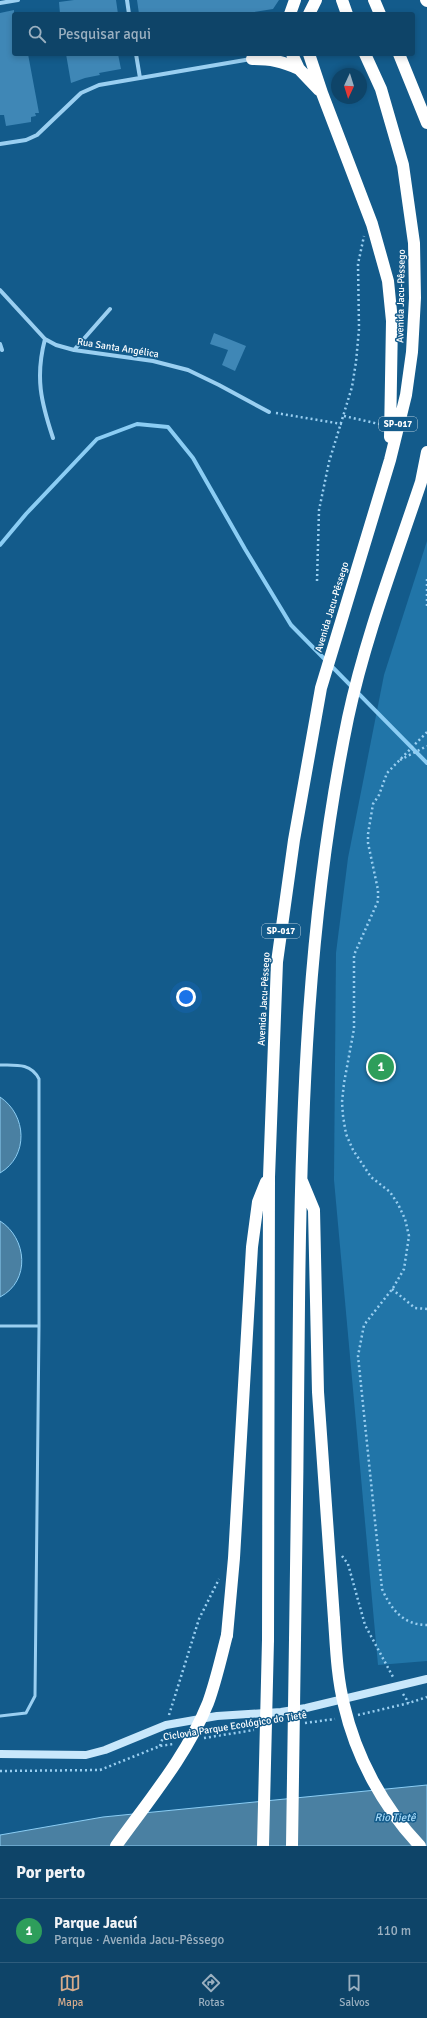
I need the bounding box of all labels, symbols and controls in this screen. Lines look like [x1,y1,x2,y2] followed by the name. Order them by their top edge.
[12,12,415,56] search box
[26,23,48,45] icon: search
[58,25,151,43] text: Pesquisar aqui
[331,68,367,104] north arrow
[394,249,408,343] street label: Avenida Jacu-Pêssego
[76,336,160,360] street label: Rua Santa Angélica
[379,417,417,431] road number: SP-017
[313,560,351,654] street label: Avenida Jacu-Pêssego
[262,924,300,938] road number: SP-017
[256,952,272,1046] street label: Avenida Jacu-Pêssego
[176,987,196,1007] your location
[368,1052,394,1082] pin: 1
[162,1709,308,1743] street label: Ciclovia Parque Ecológico do Tietê
[375,1811,417,1824] water label: Rio Tietê
[16,1862,85,1883] text: Por perto
[54,1914,137,1932] text: Parque Jacuí
[25,1923,33,1939] text: 1
[377,1923,411,1939] text: 110 m
[54,1932,224,1948] text: Parque · Avenida Jacu-Pêssego
[57,1972,83,2009] tab: Mapa
[198,1972,224,2009] tab: Rotas
[339,1972,370,2009] tab: Salvos

